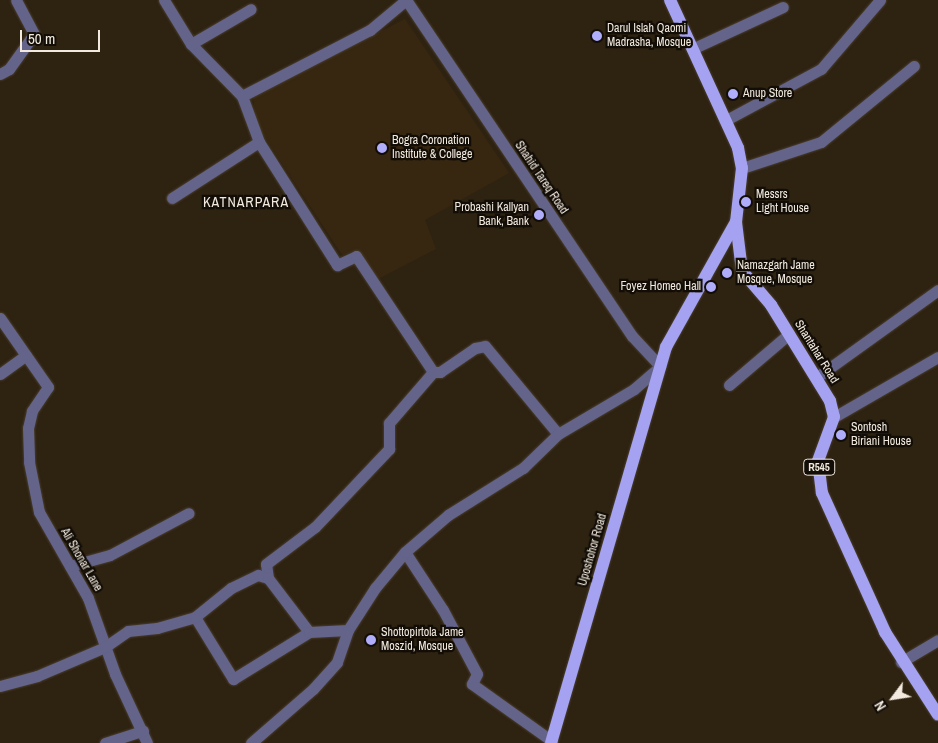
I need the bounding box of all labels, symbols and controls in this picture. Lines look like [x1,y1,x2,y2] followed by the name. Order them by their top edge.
[22,20,102,52] scale bar
[607,22,691,50] place label: Darul Islah Qaomi Madrasha, Mosque
[28,28,55,49] text: 50 m
[591,30,603,42] marker: Darul Islah Qaomi Madrasha, Mosque
[743,87,792,101] place label: Anup Store
[727,88,739,100] marker: Anup Store
[392,134,472,162] place label: Bogra Coronation Institute & College
[511,139,571,217] street label: Shahid Tareq Road
[376,142,388,154] marker: Bogra Coronation Institute & College
[756,188,809,216] place label: Messrs Light House
[202,194,290,210] district label: KATNARPARA
[740,196,752,208] marker: Messrs Light House
[455,201,529,229] place label: Probashi Kallyan Bank, Bank
[533,209,545,221] marker: Probashi Kallyan Bank, Bank
[737,259,815,287] place label: Namazgarh Jame Mosque, Mosque
[721,267,733,279] marker: Namazgarh Jame Mosque, Mosque
[621,280,701,294] place label: Foyez Homeo Hall
[705,281,717,293] marker: Foyez Homeo Hall
[791,318,841,386] street label: Shantahar Road
[851,421,911,449] place label: Sontosh Biriani House
[835,429,847,441] marker: Sontosh Biriani House
[803,458,835,476] road number: R545
[576,512,610,588] street label: Uposhohor Road
[57,526,105,594] street label: Ali Shonar Lane
[381,626,464,654] place label: Shottopirtola Jame Moszid, Mosque
[365,634,377,646] marker: Shottopirtola Jame Moszid, Mosque
[868,673,918,723] north arrow
[870,698,890,714] text: N

